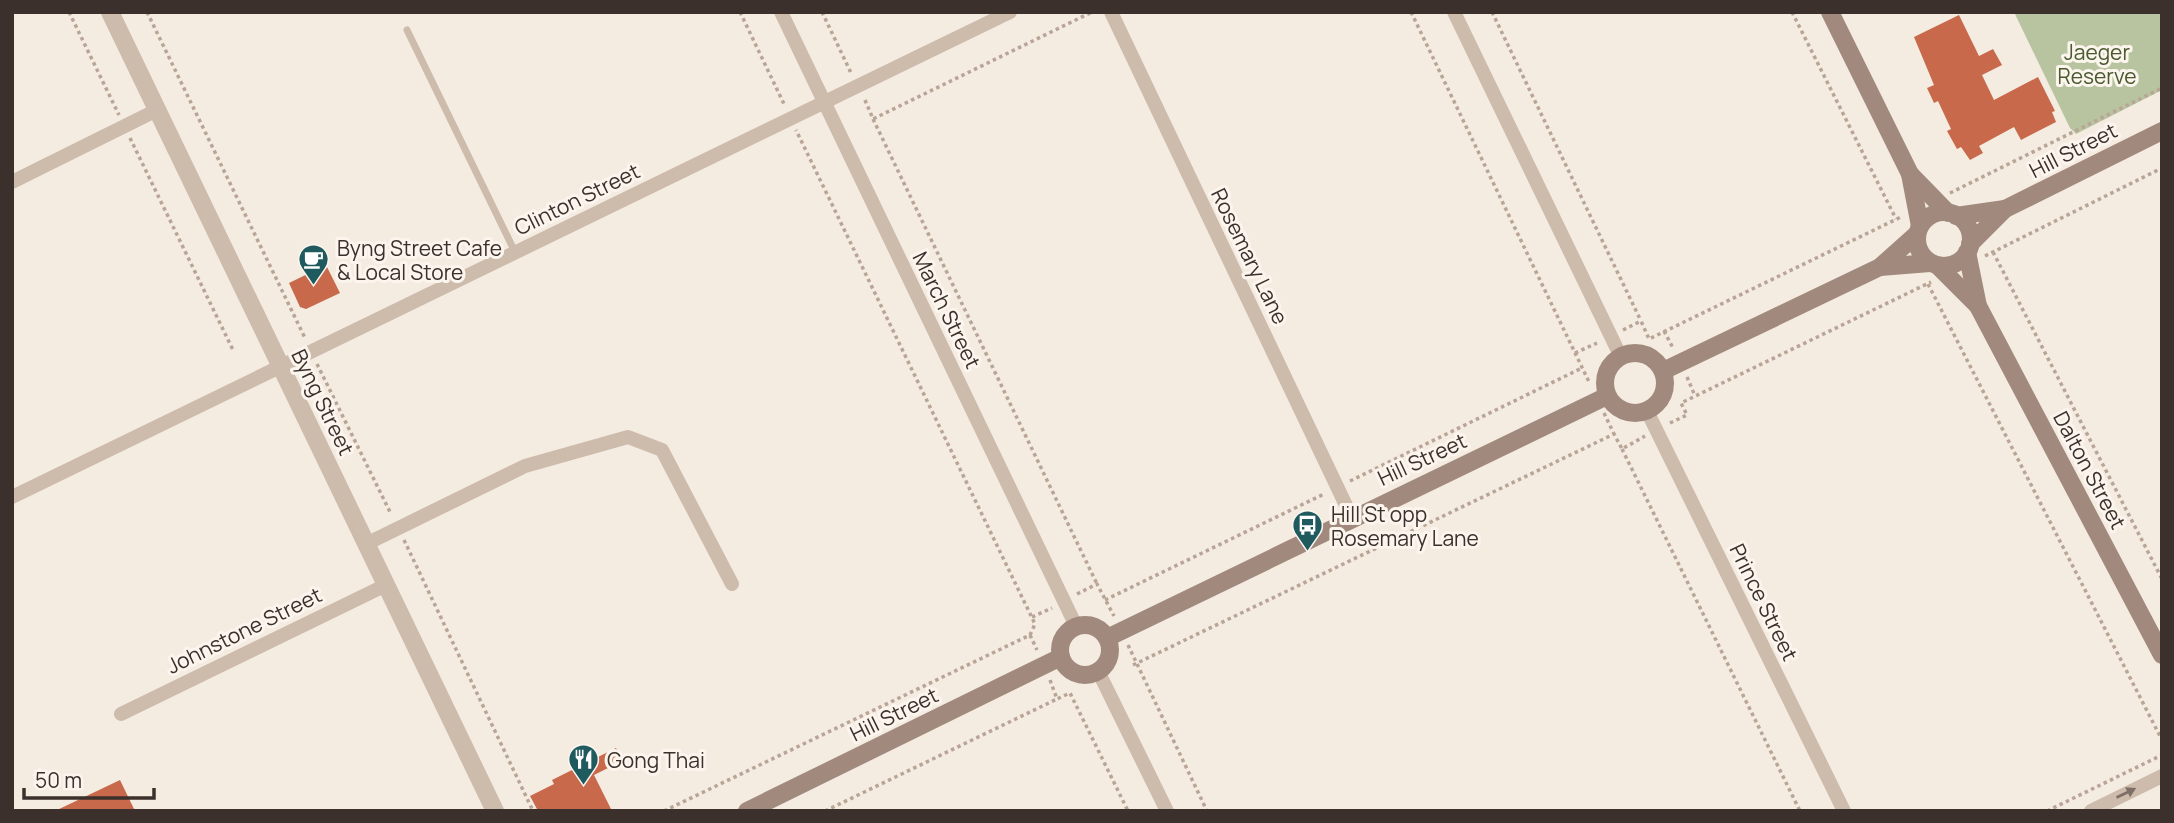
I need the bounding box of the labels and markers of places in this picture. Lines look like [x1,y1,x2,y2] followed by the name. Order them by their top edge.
[337,234,502,286] place label: Byng Street Cafe & Local Store
[297,243,331,287] cafe icon: Byng Street Cafe & Local Store
[1331,500,1479,552] place label: Hill St opp Rosemary Lane
[1291,509,1325,553] bus stop icon: Hill St opp Rosemary Lane
[567,743,601,787] restaurant icon: Gong Thai
[607,746,705,774] place label: Gong Thai

